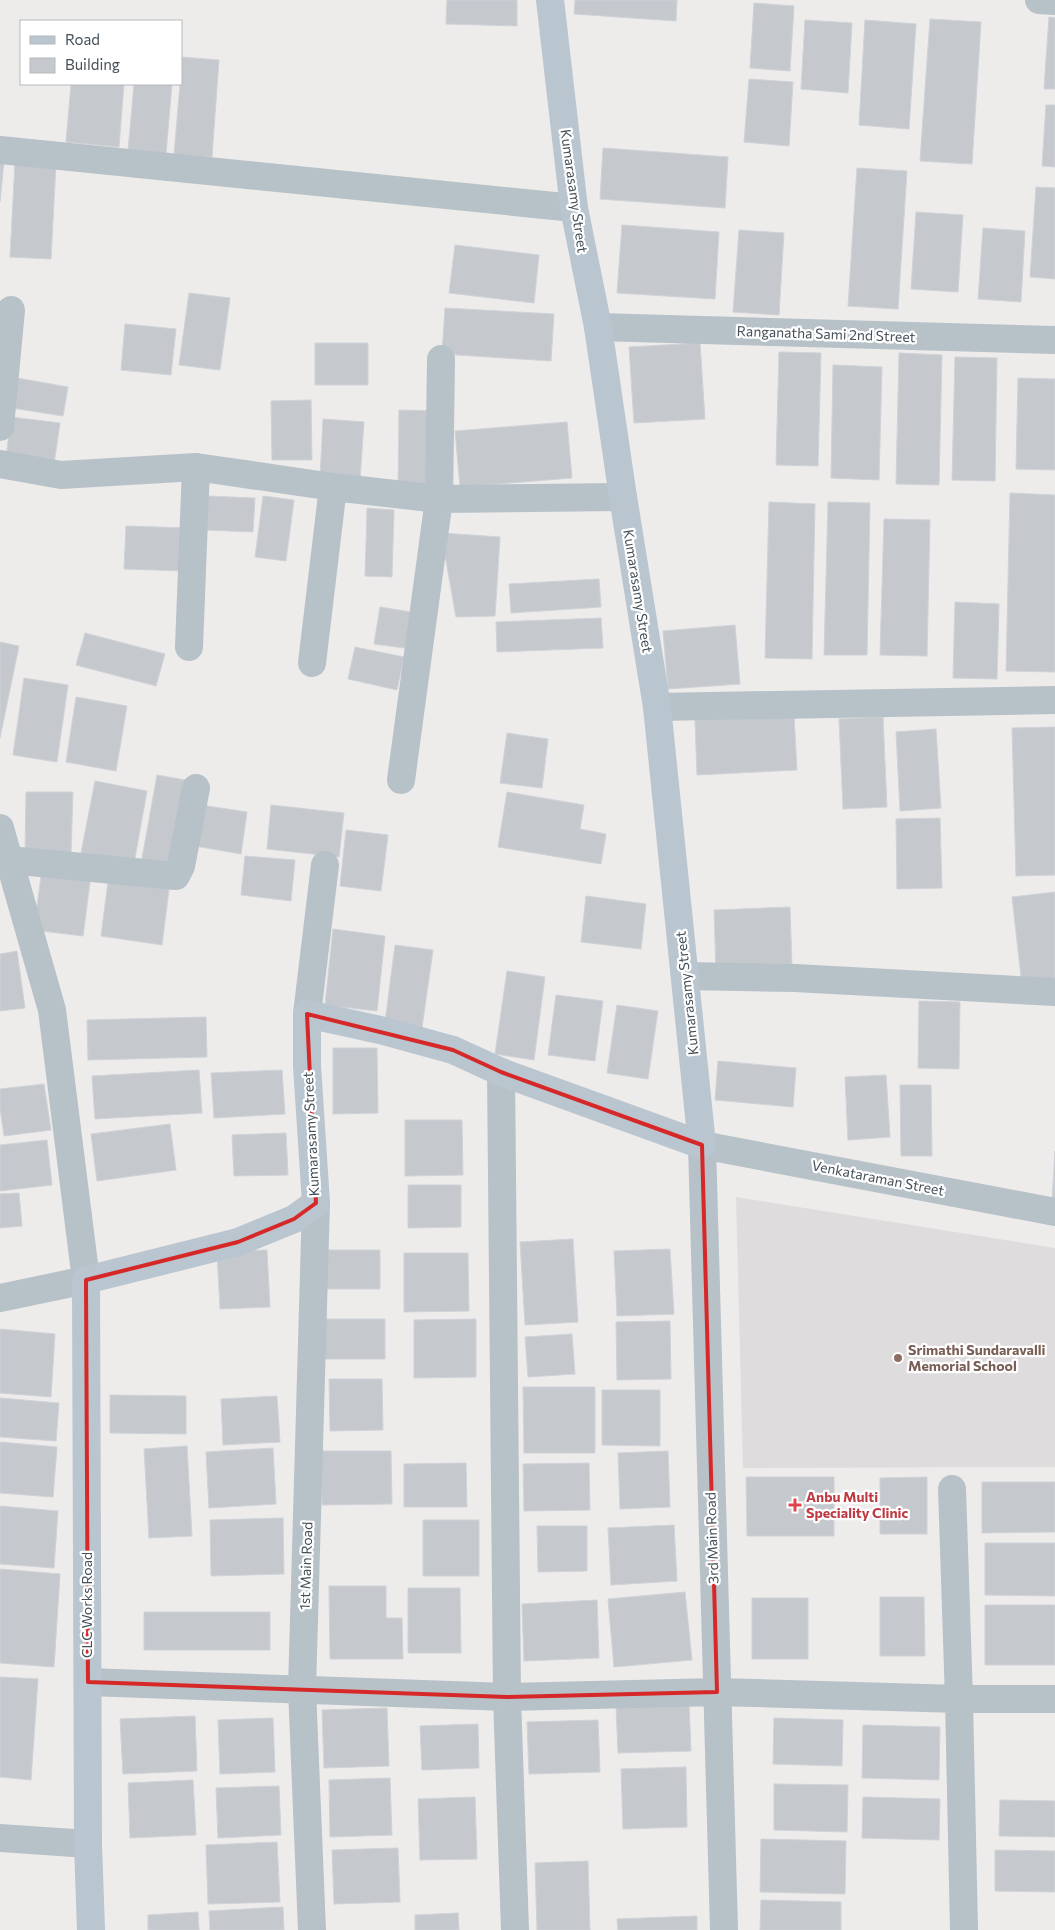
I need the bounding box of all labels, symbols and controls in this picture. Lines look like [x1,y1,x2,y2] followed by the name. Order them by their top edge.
[20,20,182,85] legend
[65,30,100,48] text: Road
[65,55,120,73] text: Building
[557,128,592,254] street label: Kumarasamy Street
[736,322,916,345] street label: Ranganatha Sami 2nd Street
[620,528,657,654] street label: Kumarasamy Street
[672,930,701,1056] street label: Kumarasamy Street
[299,1071,322,1197] street label: Kumarasamy Street
[810,1156,946,1199] street label: Venkataraman Street
[908,1341,1046,1374] place label: Srimathi Sundaravalli Memorial School
[892,1352,904,1364] marker: Srimathi Sundaravalli Memorial School
[806,1488,908,1521] place label: Anbu Multi Speciality Clinic
[701,1492,722,1584] street label: 3rd Main Road
[788,1498,802,1512] marker: Anbu Multi Speciality Clinic
[295,1522,316,1610] street label: 1st Main Road
[78,1552,95,1658] street label: CLC Works Road

